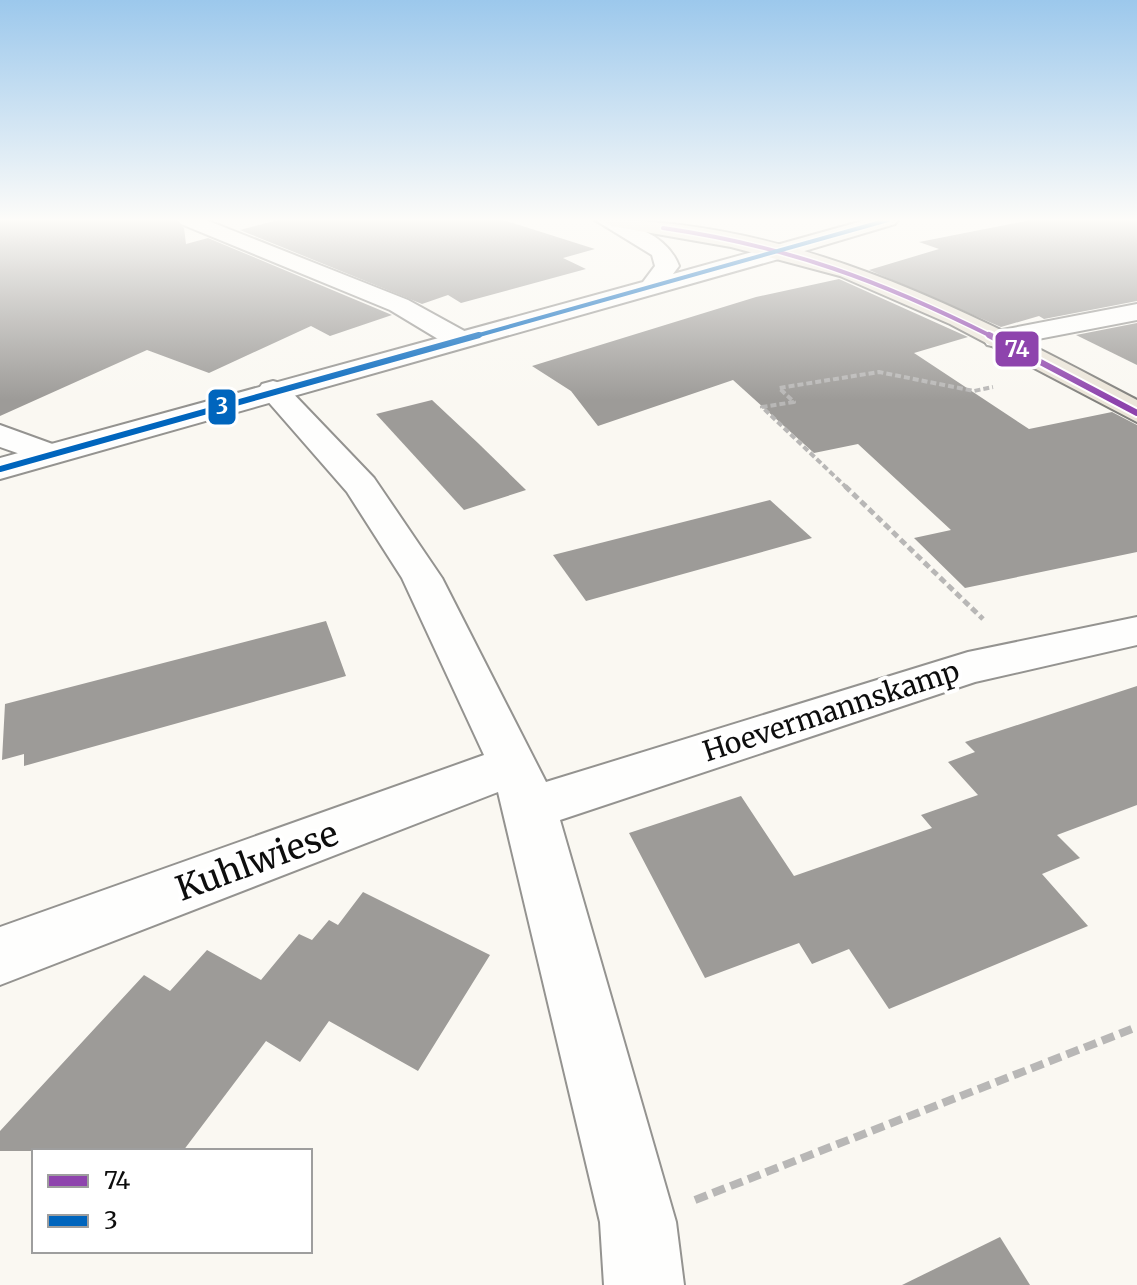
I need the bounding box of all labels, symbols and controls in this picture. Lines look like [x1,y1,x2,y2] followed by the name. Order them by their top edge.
[994,330,1040,368] line badge: 74
[1004,335,1030,363] text: 74
[207,388,237,426] line badge: 3
[216,392,228,420] text: 3
[698,653,964,769] street label: Hoevermannskamp
[170,812,344,910] street label: Kuhlwiese
[32,1149,312,1253] legend
[104,1165,131,1196] text: 74
[104,1205,118,1236] text: 3

